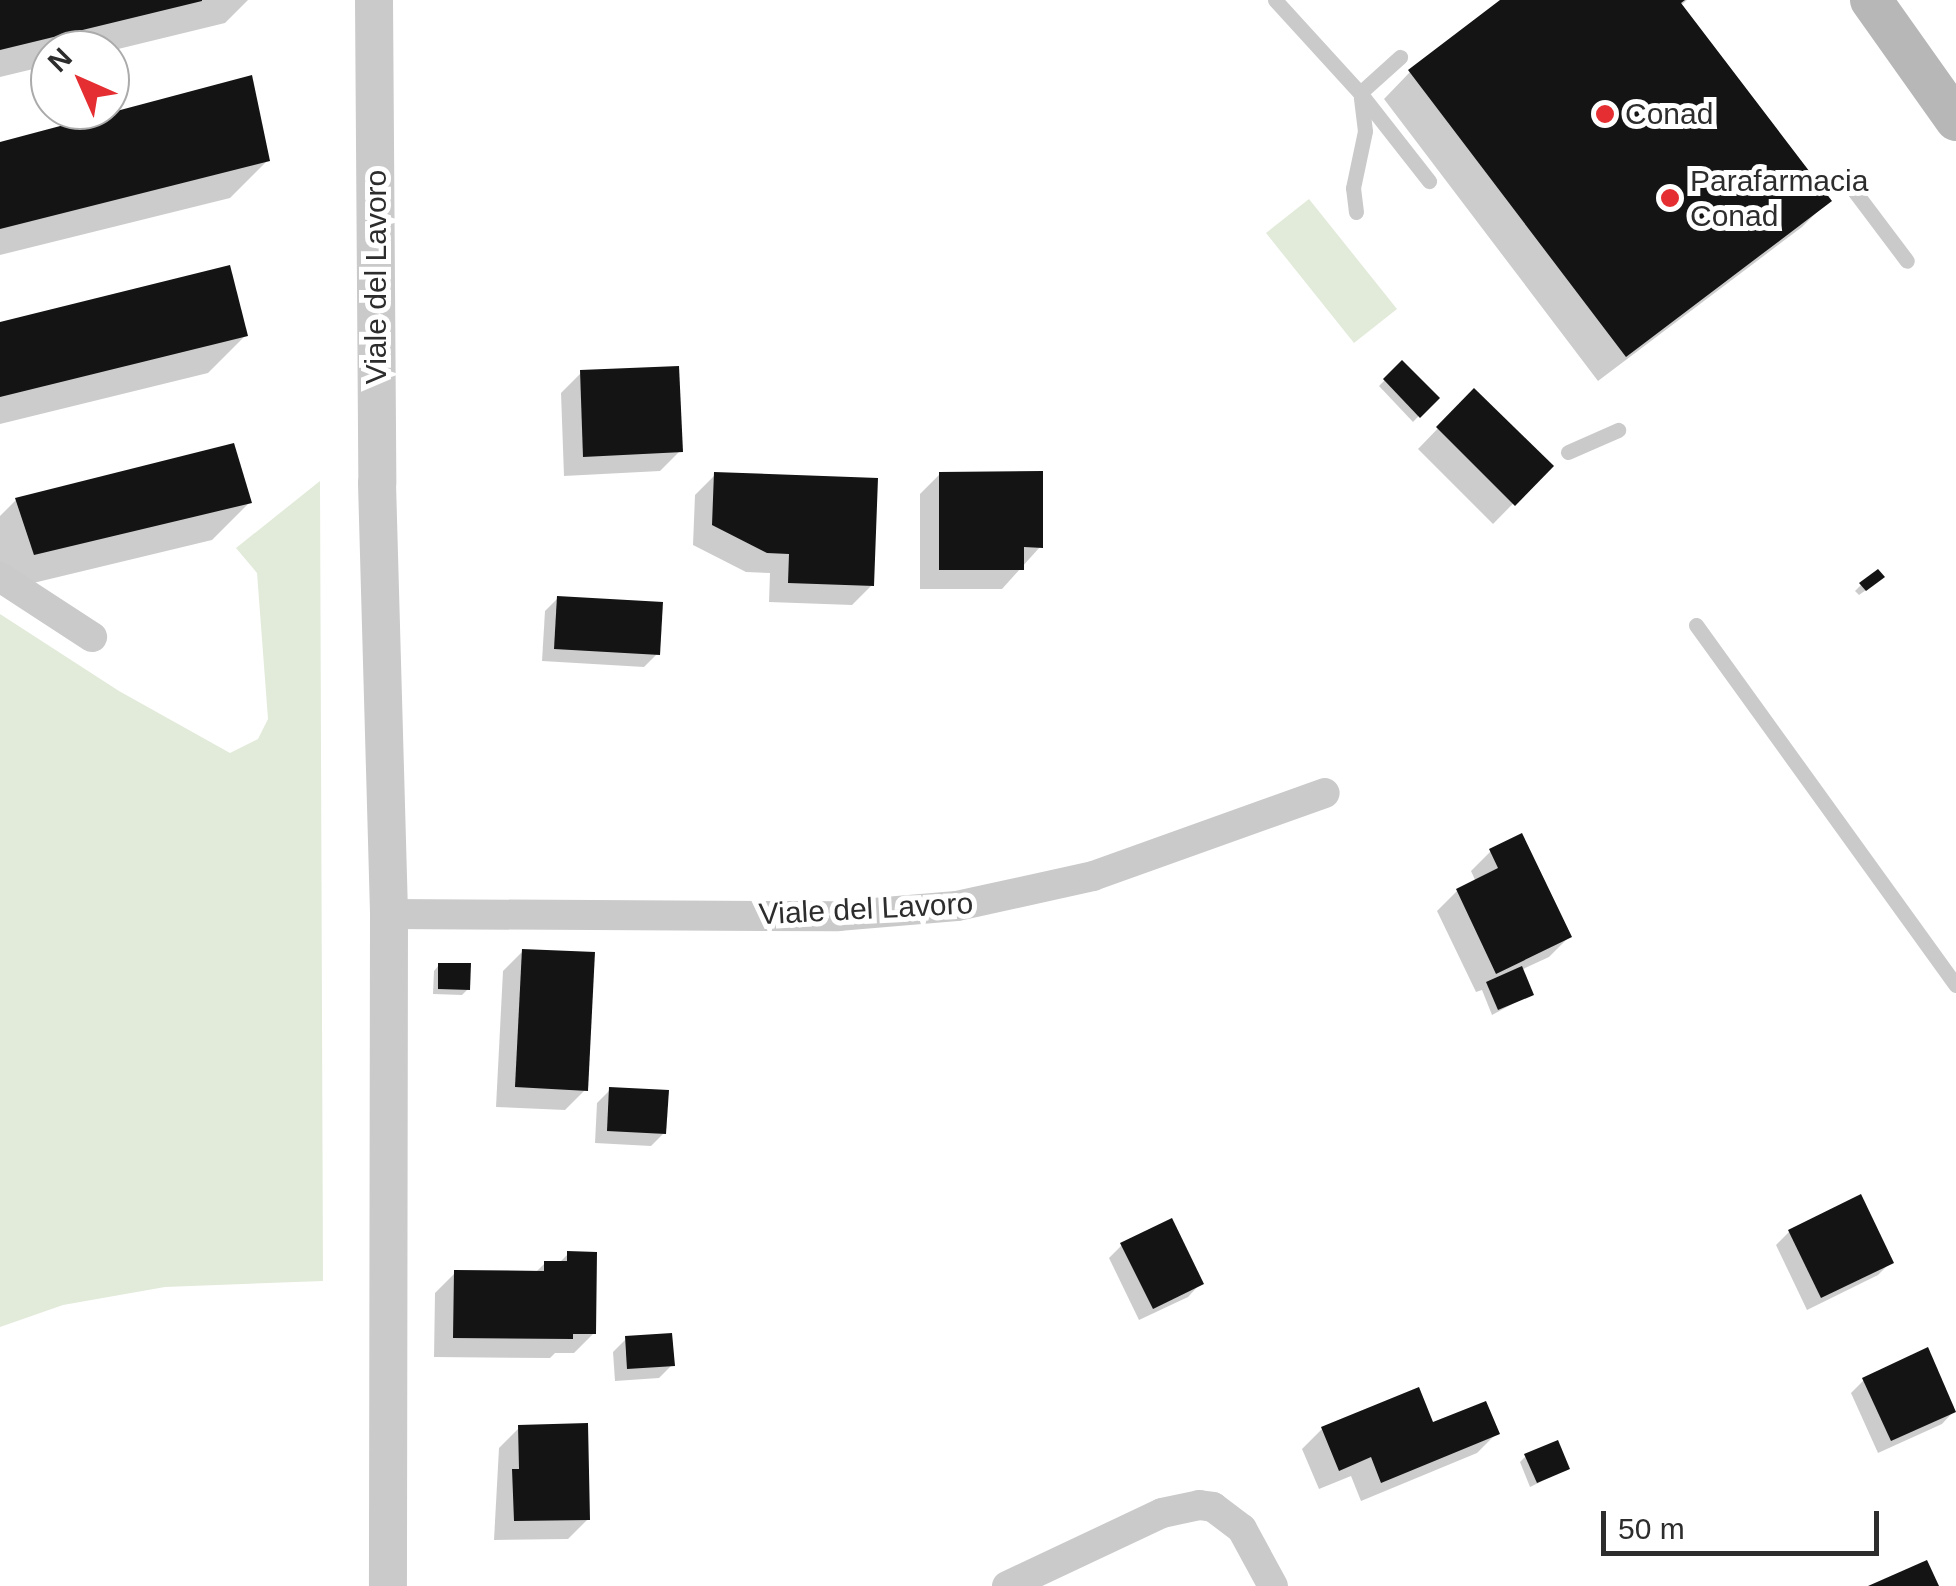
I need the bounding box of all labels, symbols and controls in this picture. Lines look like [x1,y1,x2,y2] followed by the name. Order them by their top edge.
[30,30,130,130] north arrow
[42,42,78,78] text: N
[1625,96,1713,132] place label: Conad
[1594,103,1616,125] marker: Conad
[1690,163,1868,234] place label: Parafarmacia Conad
[358,170,394,384] street label: Viale del Lavoro
[1659,187,1681,209] marker: Parafarmacia Conad
[758,885,974,933] street label: Viale del Lavoro
[1606,1491,1884,1553] scale bar
[1618,1512,1685,1545] text: 50 m

